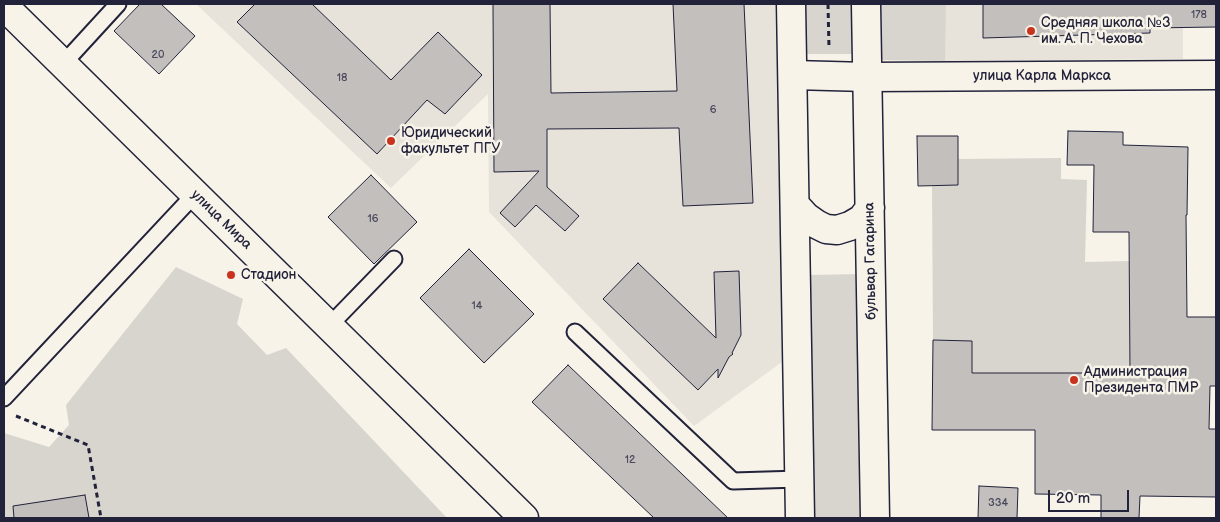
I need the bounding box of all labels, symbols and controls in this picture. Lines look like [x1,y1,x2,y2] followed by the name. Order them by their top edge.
[1191,8,1207,22] house number: 178
[1041,15,1171,48] place label: Средняя школа №3 им. А. П. Чехова
[1025,25,1037,37] marker: Средняя школа №3 им. А. П. Чехова
[152,48,164,62] house number: 20
[973,68,1111,84] street label: улица Карла Маркса
[337,71,347,85] house number: 18
[710,103,716,117] house number: 6
[401,125,500,158] place label: Юридический факультет ПГУ
[385,135,397,147] marker: Юридический факультет ПГУ
[187,187,255,253] street label: улица Мира
[862,202,880,320] street label: бульвар Гагарина
[368,212,378,226] house number: 16
[241,267,297,283] place label: Стадион
[225,269,237,281] marker: Стадион
[472,299,482,313] house number: 14
[1084,364,1198,397] place label: Администрация Президента ПМР
[1068,374,1080,386] marker: Администрация Президента ПМР
[625,453,635,467] house number: 12
[1050,480,1131,512] scale bar
[1056,489,1090,508] text: 20 m
[988,496,1008,510] house number: 334

